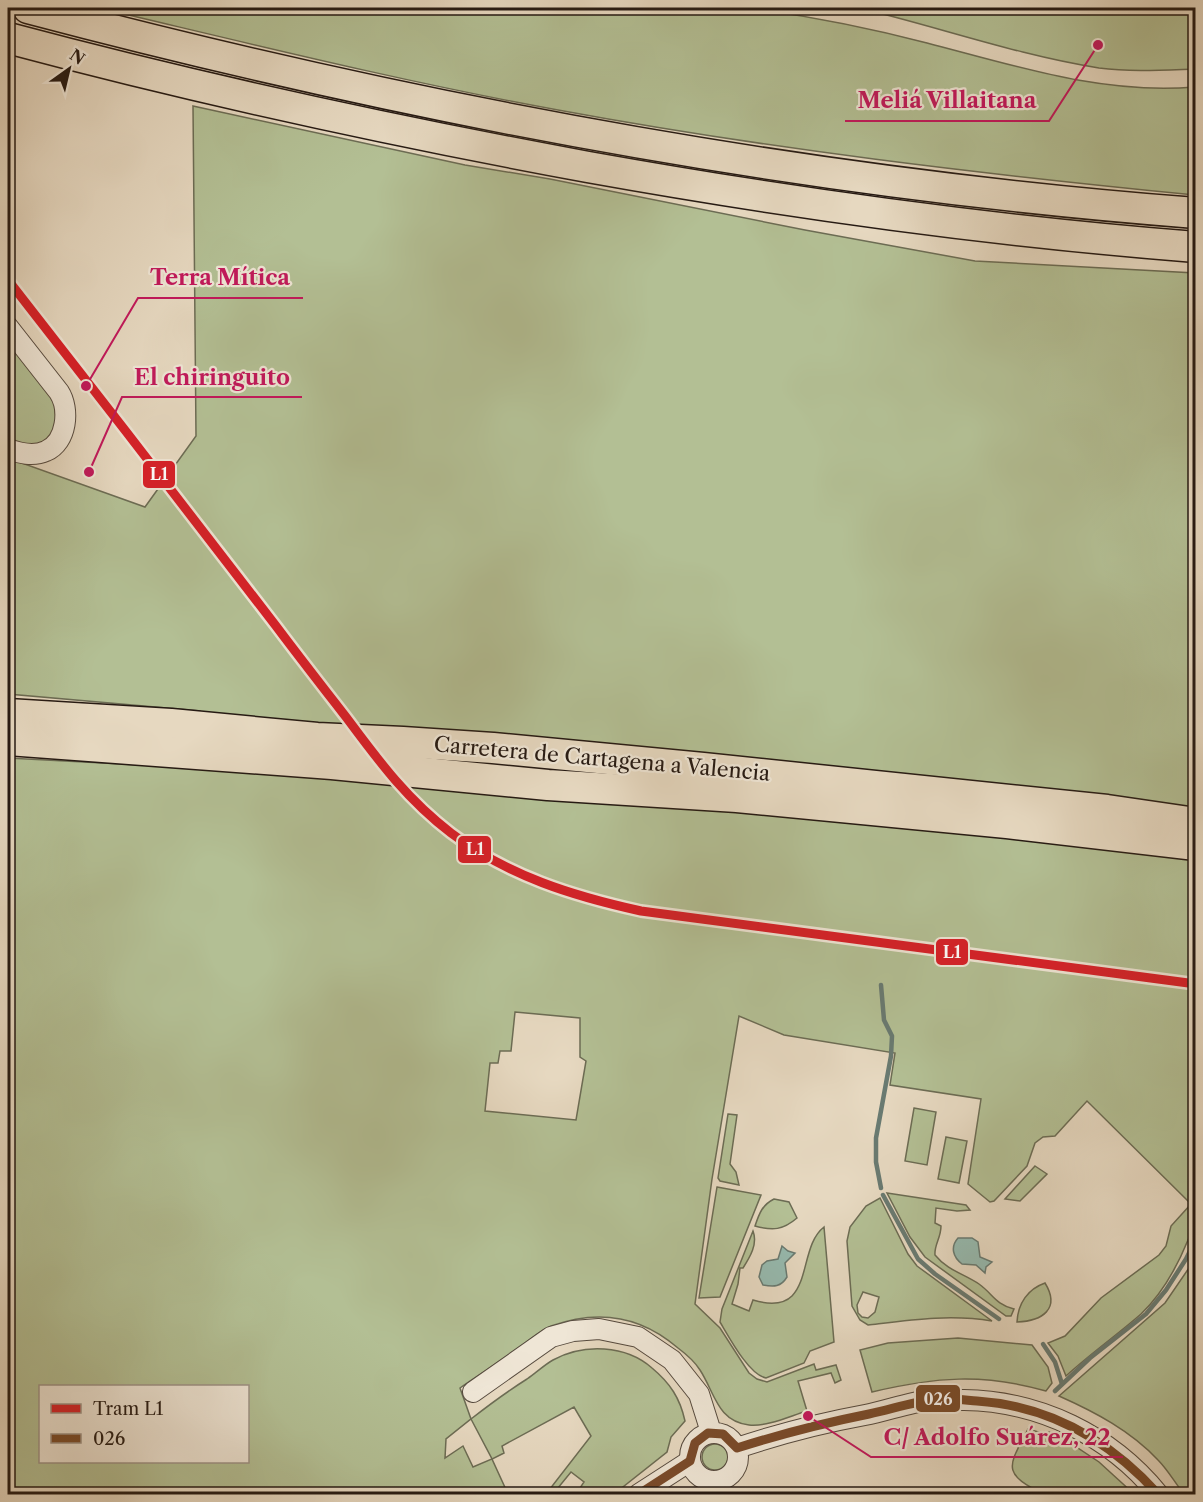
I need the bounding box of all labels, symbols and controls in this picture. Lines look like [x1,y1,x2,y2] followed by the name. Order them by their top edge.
[39,39,99,99] north arrow
[66,44,89,69] text: N
[845,81,1049,121] callout: Meliá Villaitana
[858,87,1037,114] text: Meliá Villaitana
[138,258,303,298] callout: Terra Mítica
[150,264,290,291] text: Terra Mítica
[122,357,302,397] callout: El chiringuito
[134,364,290,391] text: El chiringuito
[142,460,176,489] line badge: L1
[150,464,169,484] text: L1
[433,731,772,786] street label: Carretera de Cartagena a Valencia
[457,835,492,864] line badge: L1
[466,839,485,859] text: L1
[935,938,969,966] line badge: L1
[943,942,962,962] text: L1
[915,1384,961,1413] line badge: 026
[39,1385,249,1463] legend
[923,1389,953,1409] text: 026
[93,1398,164,1420] text: Tram L1
[871,1417,1123,1457] callout: C/ Adolfo Suárez, 22
[883,1424,1111,1451] text: C/ Adolfo Suárez, 22
[93,1428,125,1450] text: 026

